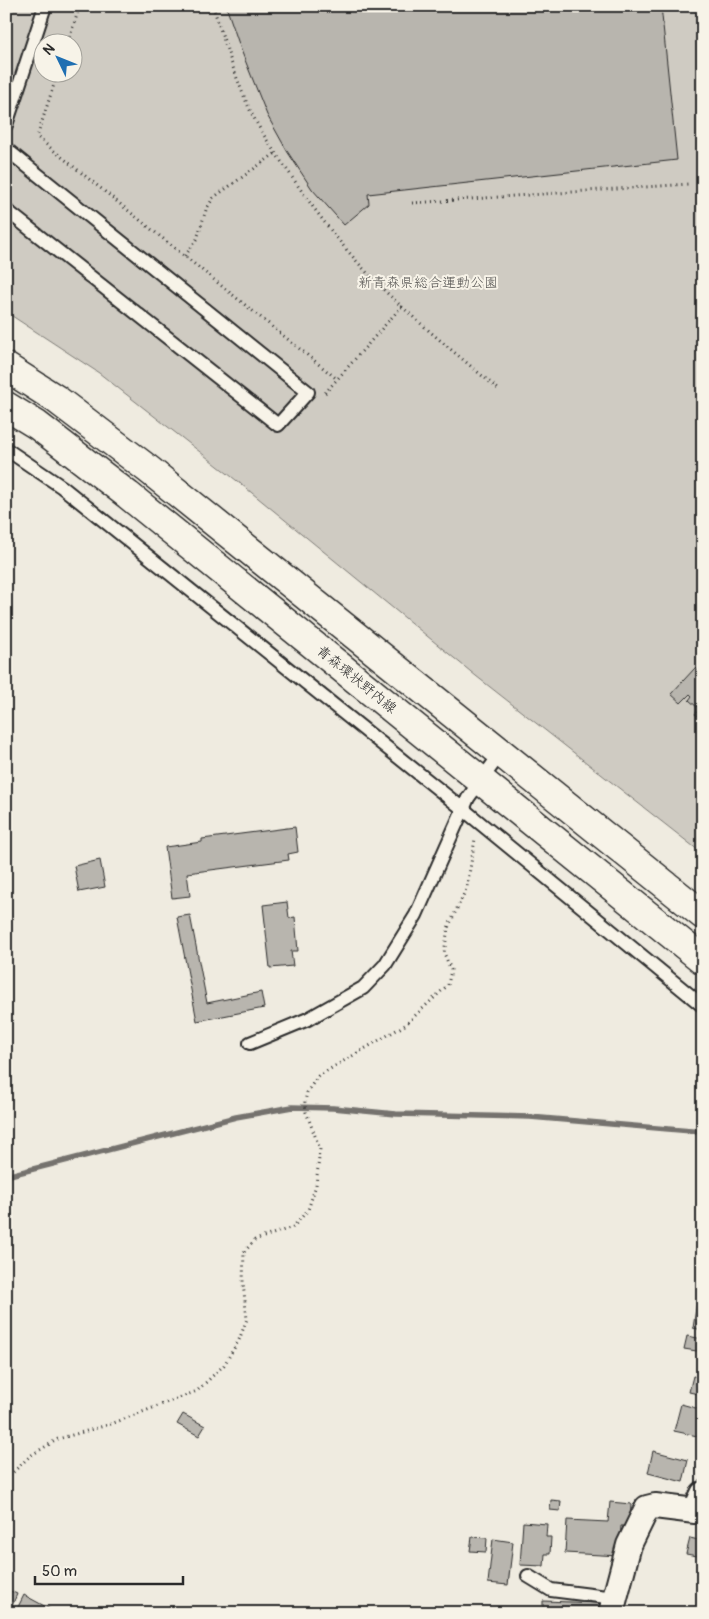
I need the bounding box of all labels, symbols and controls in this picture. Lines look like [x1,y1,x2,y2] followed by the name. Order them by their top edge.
[32,32,82,82] north arrow
[39,40,58,59] text: N
[358,274,498,291] park label: 新青森県総合運動公園
[313,642,400,717] street label: 青森環状野内線
[35,1554,182,1586] scale bar
[42,1562,77,1581] text: 50 m

